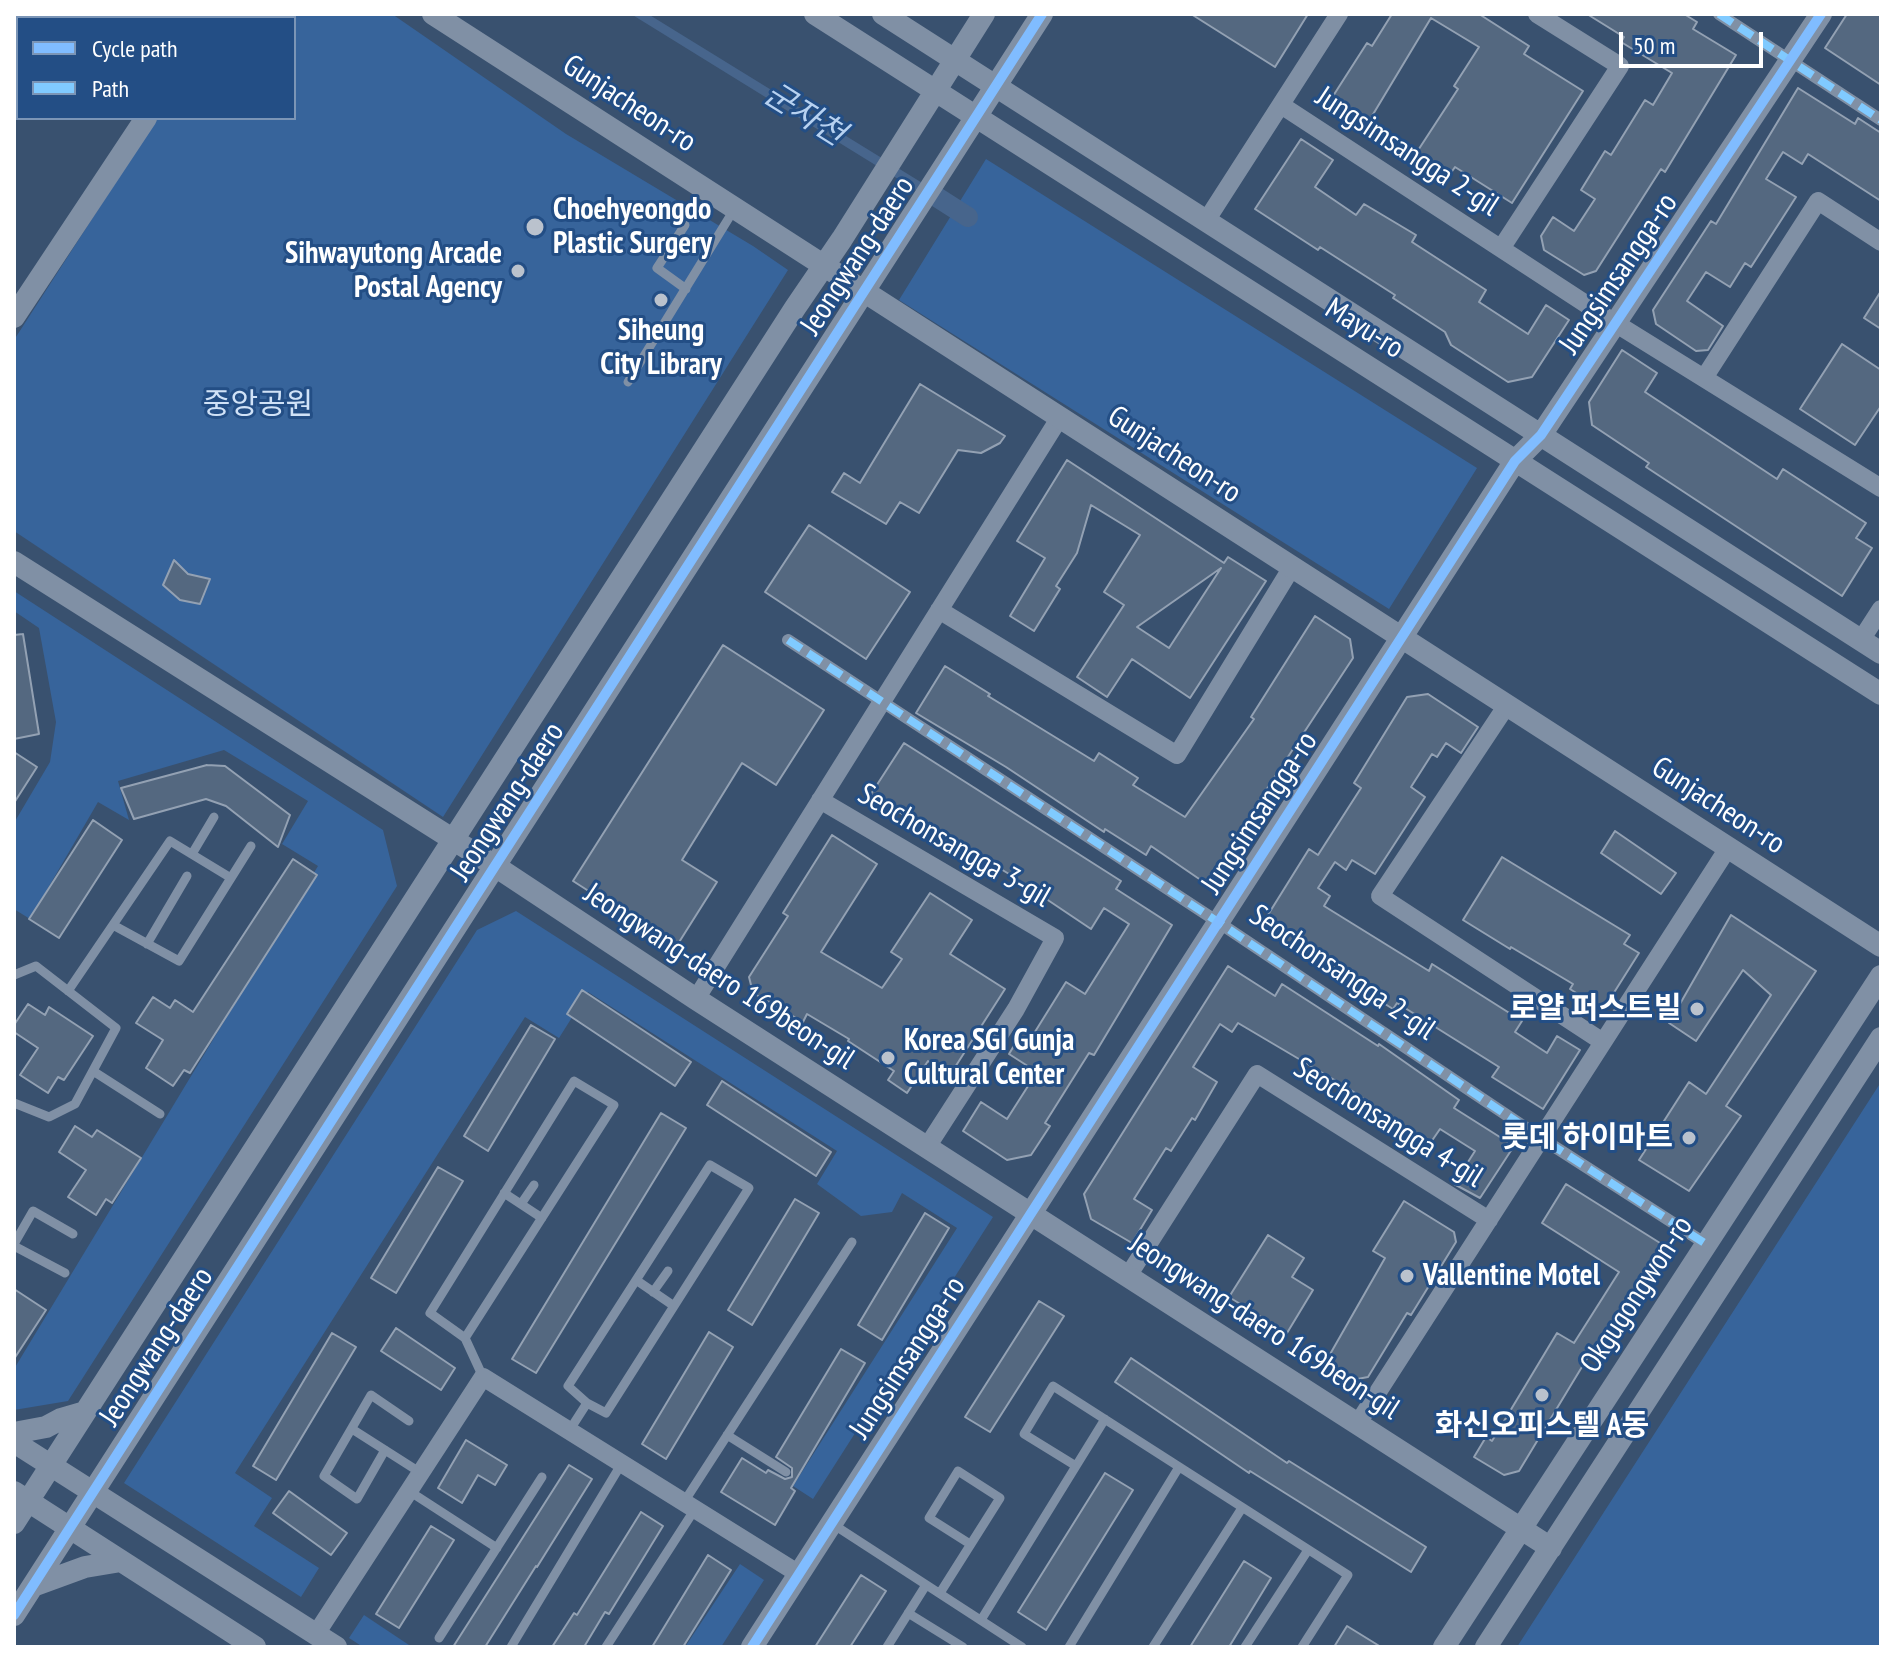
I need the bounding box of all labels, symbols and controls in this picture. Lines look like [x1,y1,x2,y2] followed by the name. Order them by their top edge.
[16,16,296,120] legend
[1623,16,1767,66] scale bar
[1633,30,1675,61] text: 50 m
[92,33,178,64] text: Cycle path
[556,48,702,160] street label: Gunjacheon-ro
[92,73,129,104] text: Path
[756,75,852,155] water label: 군자천
[1309,79,1505,225] street label: Jungsimsangga 2-gil
[793,170,923,342] street label: Jeongwang-daero
[1552,187,1686,361] street label: Jungsimsangga-ro
[553,192,712,262] place label: Choehyeongdo Plastic Surgery
[524,216,546,238] marker: Choehyeongdo Plastic Surgery
[285,236,502,306] place label: Sihwayutong Arcade Postal Agency
[509,262,527,280] marker: Sihwayutong Arcade Postal Agency
[652,291,670,309] marker: Siheung City Library
[1318,291,1410,367] street label: Mayu-ro
[600,313,722,384] place label: Siheung City Library
[203,387,313,423] park label: 중앙공원
[1101,399,1247,511] street label: Gunjacheon-ro
[443,716,573,888] street label: Jeongwang-daero
[1194,725,1326,901] street label: Jungsimsangga-ro
[1645,750,1791,862] street label: Gunjacheon-ro
[851,776,1057,916] street label: Seochonsangga 3-gil
[577,876,861,1078] street label: Jeongwang-daero 169beon-gil
[1242,898,1442,1048] street label: Seochonsangga 2-gil
[1509,991,1681,1027] place label: 로얄 퍼스트빌
[1688,1000,1706,1018] marker: 로얄 퍼스트빌
[904,1023,1074,1094] place label: Korea SGI Gunja Cultural Center
[879,1049,897,1067] marker: Korea SGI Gunja Cultural Center
[1287,1050,1489,1196] street label: Seochonsangga 4-gil
[1501,1120,1673,1156] place label: 롯데 하이마트
[1680,1129,1698,1147] marker: 롯데 하이마트
[1573,1210,1701,1380] street label: Okgugongwon-ro
[1122,1226,1406,1428] street label: Jeongwang-daero 169beon-gil
[1423,1258,1600,1294] place label: Vallentine Motel
[92,1261,222,1433] street label: Jeongwang-daero
[1398,1267,1416,1285] marker: Vallentine Motel
[842,1270,974,1446] street label: Jungsimsangga-ro
[1533,1386,1551,1404] marker: 화신오피스텔 A동
[1435,1408,1649,1444] place label: 화신오피스텔 A동

